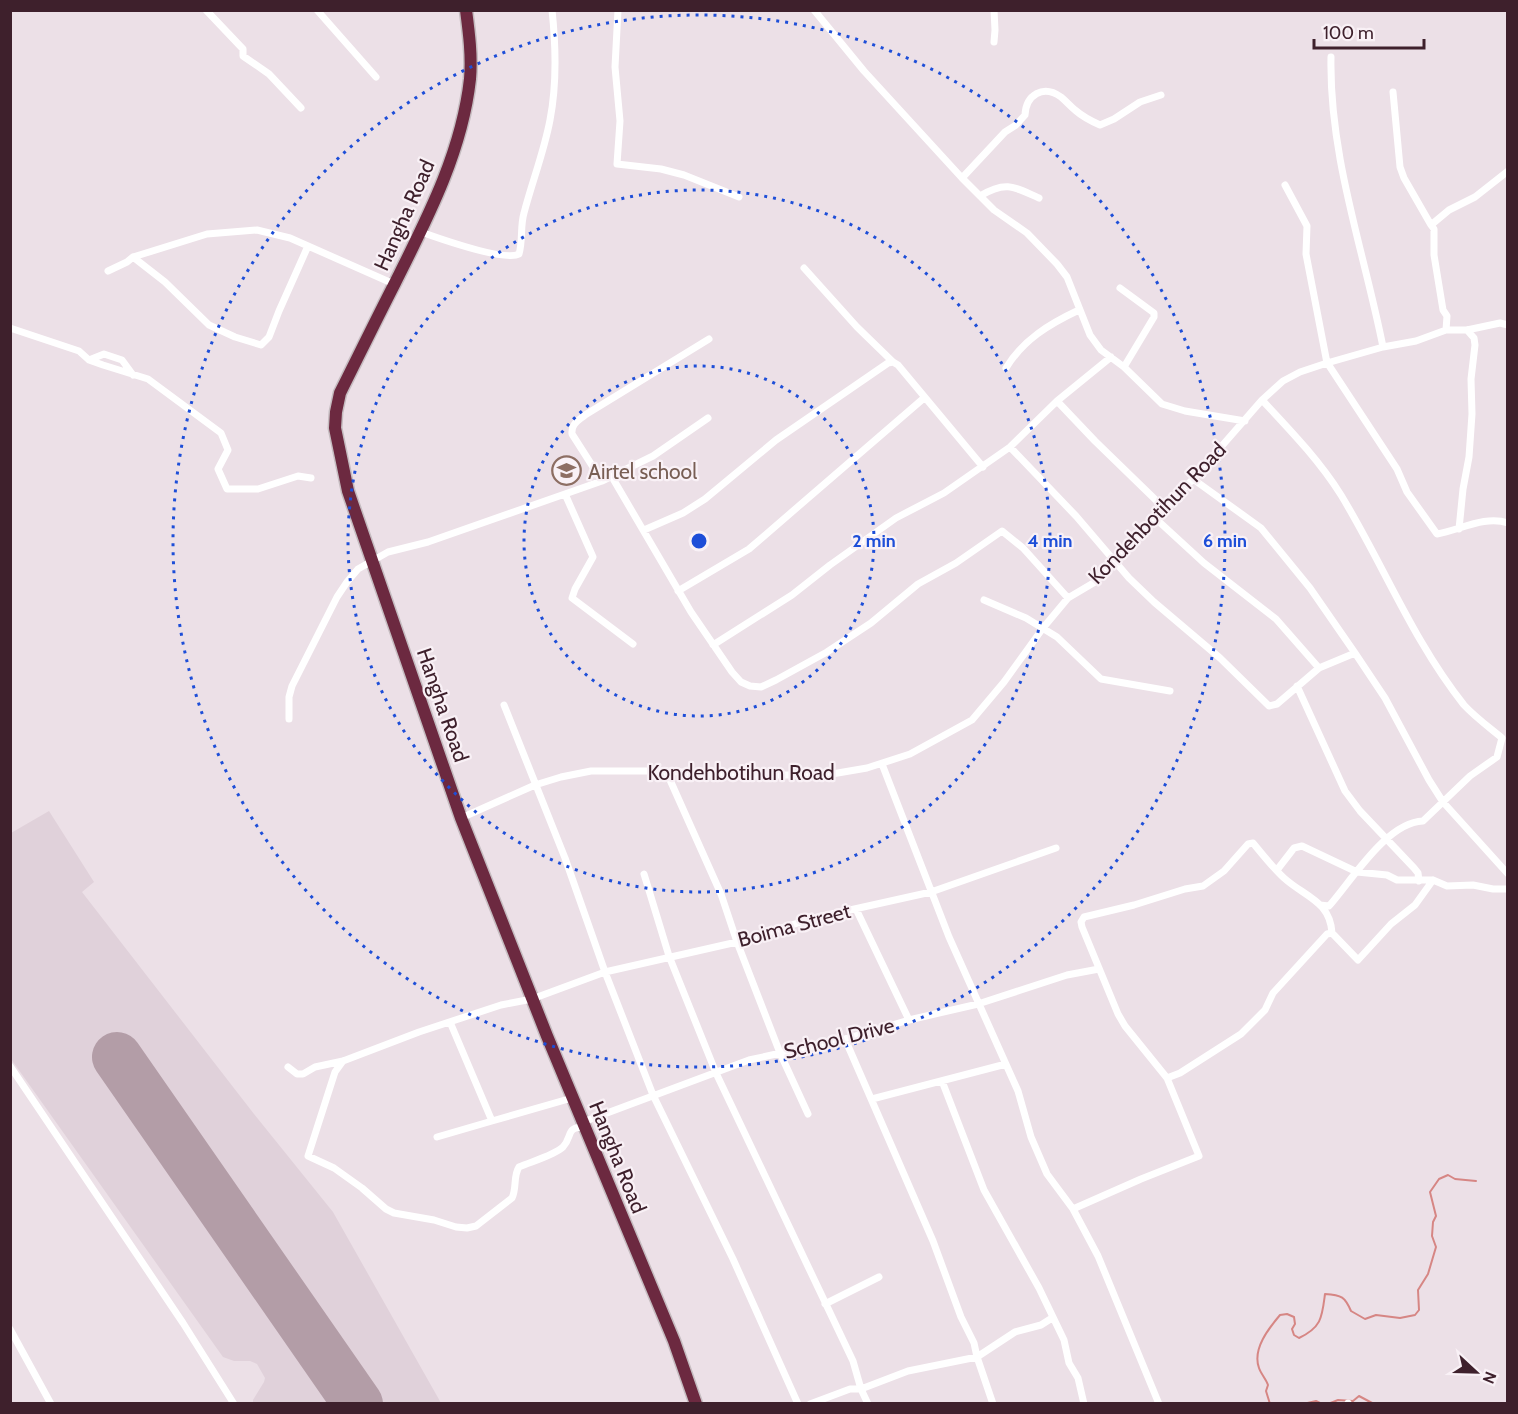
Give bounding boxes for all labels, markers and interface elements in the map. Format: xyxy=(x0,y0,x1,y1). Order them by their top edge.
scale bar xyxy=(1314,12,1424,50)
text: 100 m xyxy=(1323,22,1374,44)
street label: Hangha Road xyxy=(368,156,440,274)
street label: Kondehbotihun Road xyxy=(1083,437,1231,589)
school or university icon: Airtel school xyxy=(551,455,583,487)
place label: Airtel school xyxy=(588,459,697,484)
text: 2 min xyxy=(852,530,896,552)
text: 4 min xyxy=(1027,530,1073,552)
text: 6 min xyxy=(1203,530,1247,552)
centre of rings xyxy=(689,531,709,551)
street label: Hangha Road xyxy=(412,645,474,765)
street label: Kondehbotihun Road xyxy=(647,760,835,785)
street label: Boima Street xyxy=(735,898,853,952)
street label: School Drive xyxy=(781,1012,897,1064)
street label: Hangha Road xyxy=(584,1097,652,1217)
north arrow xyxy=(1446,1342,1506,1402)
text: N xyxy=(1479,1369,1500,1386)

